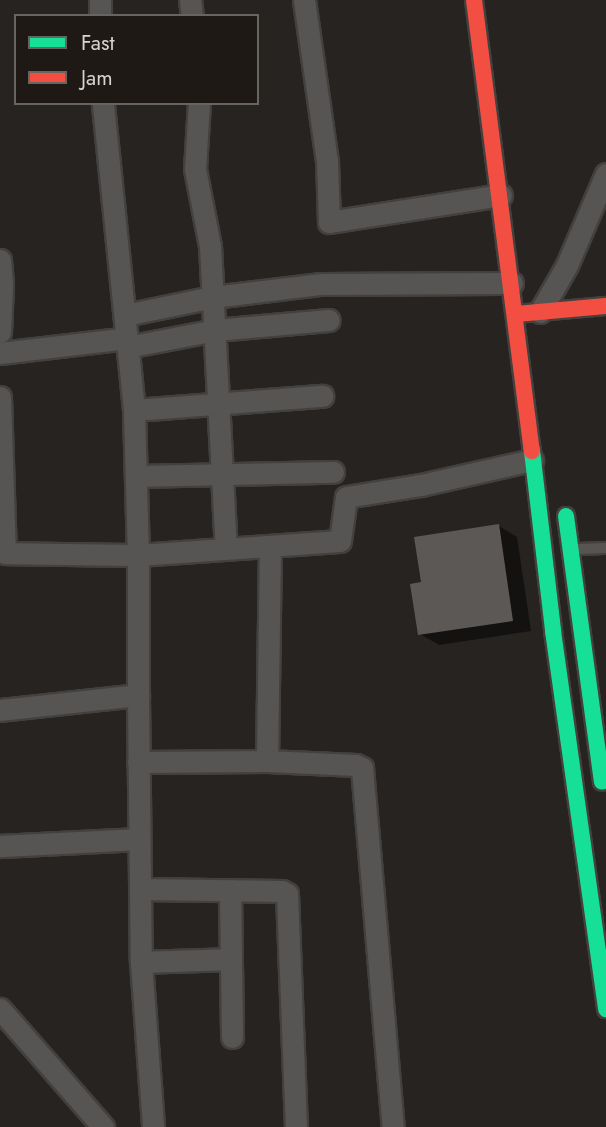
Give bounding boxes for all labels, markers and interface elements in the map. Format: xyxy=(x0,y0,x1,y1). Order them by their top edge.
legend xyxy=(14,14,259,105)
text: Fast xyxy=(81,28,114,58)
text: Jam xyxy=(81,63,113,93)

